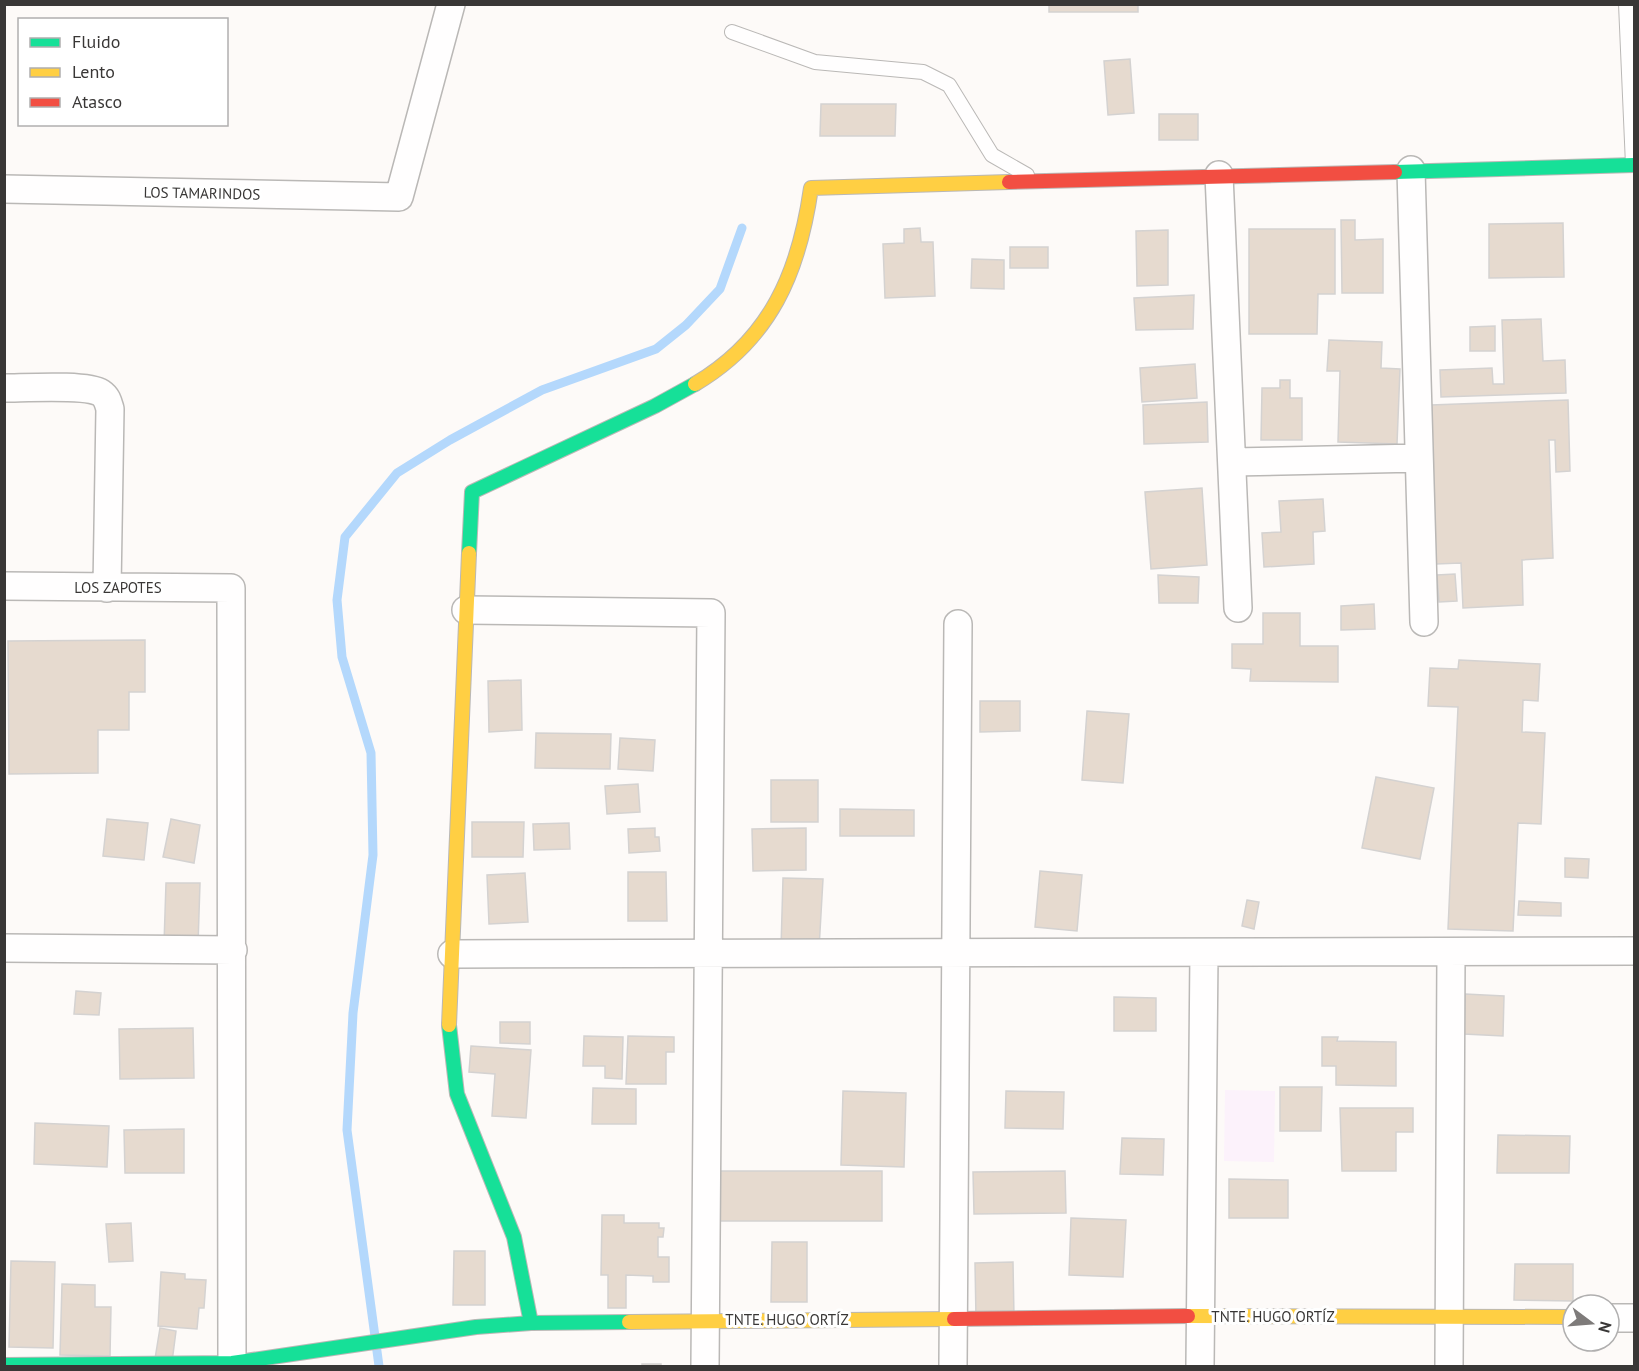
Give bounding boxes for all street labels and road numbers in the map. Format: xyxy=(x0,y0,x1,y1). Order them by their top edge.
street label: LOS TAMARINDOS xyxy=(143,182,261,204)
street label: LOS ZAPOTES xyxy=(74,578,162,597)
street label: TNTE. HUGO ORTÍZ xyxy=(1211,1307,1335,1326)
street label: TNTE. HUGO ORTÍZ xyxy=(725,1310,849,1329)

